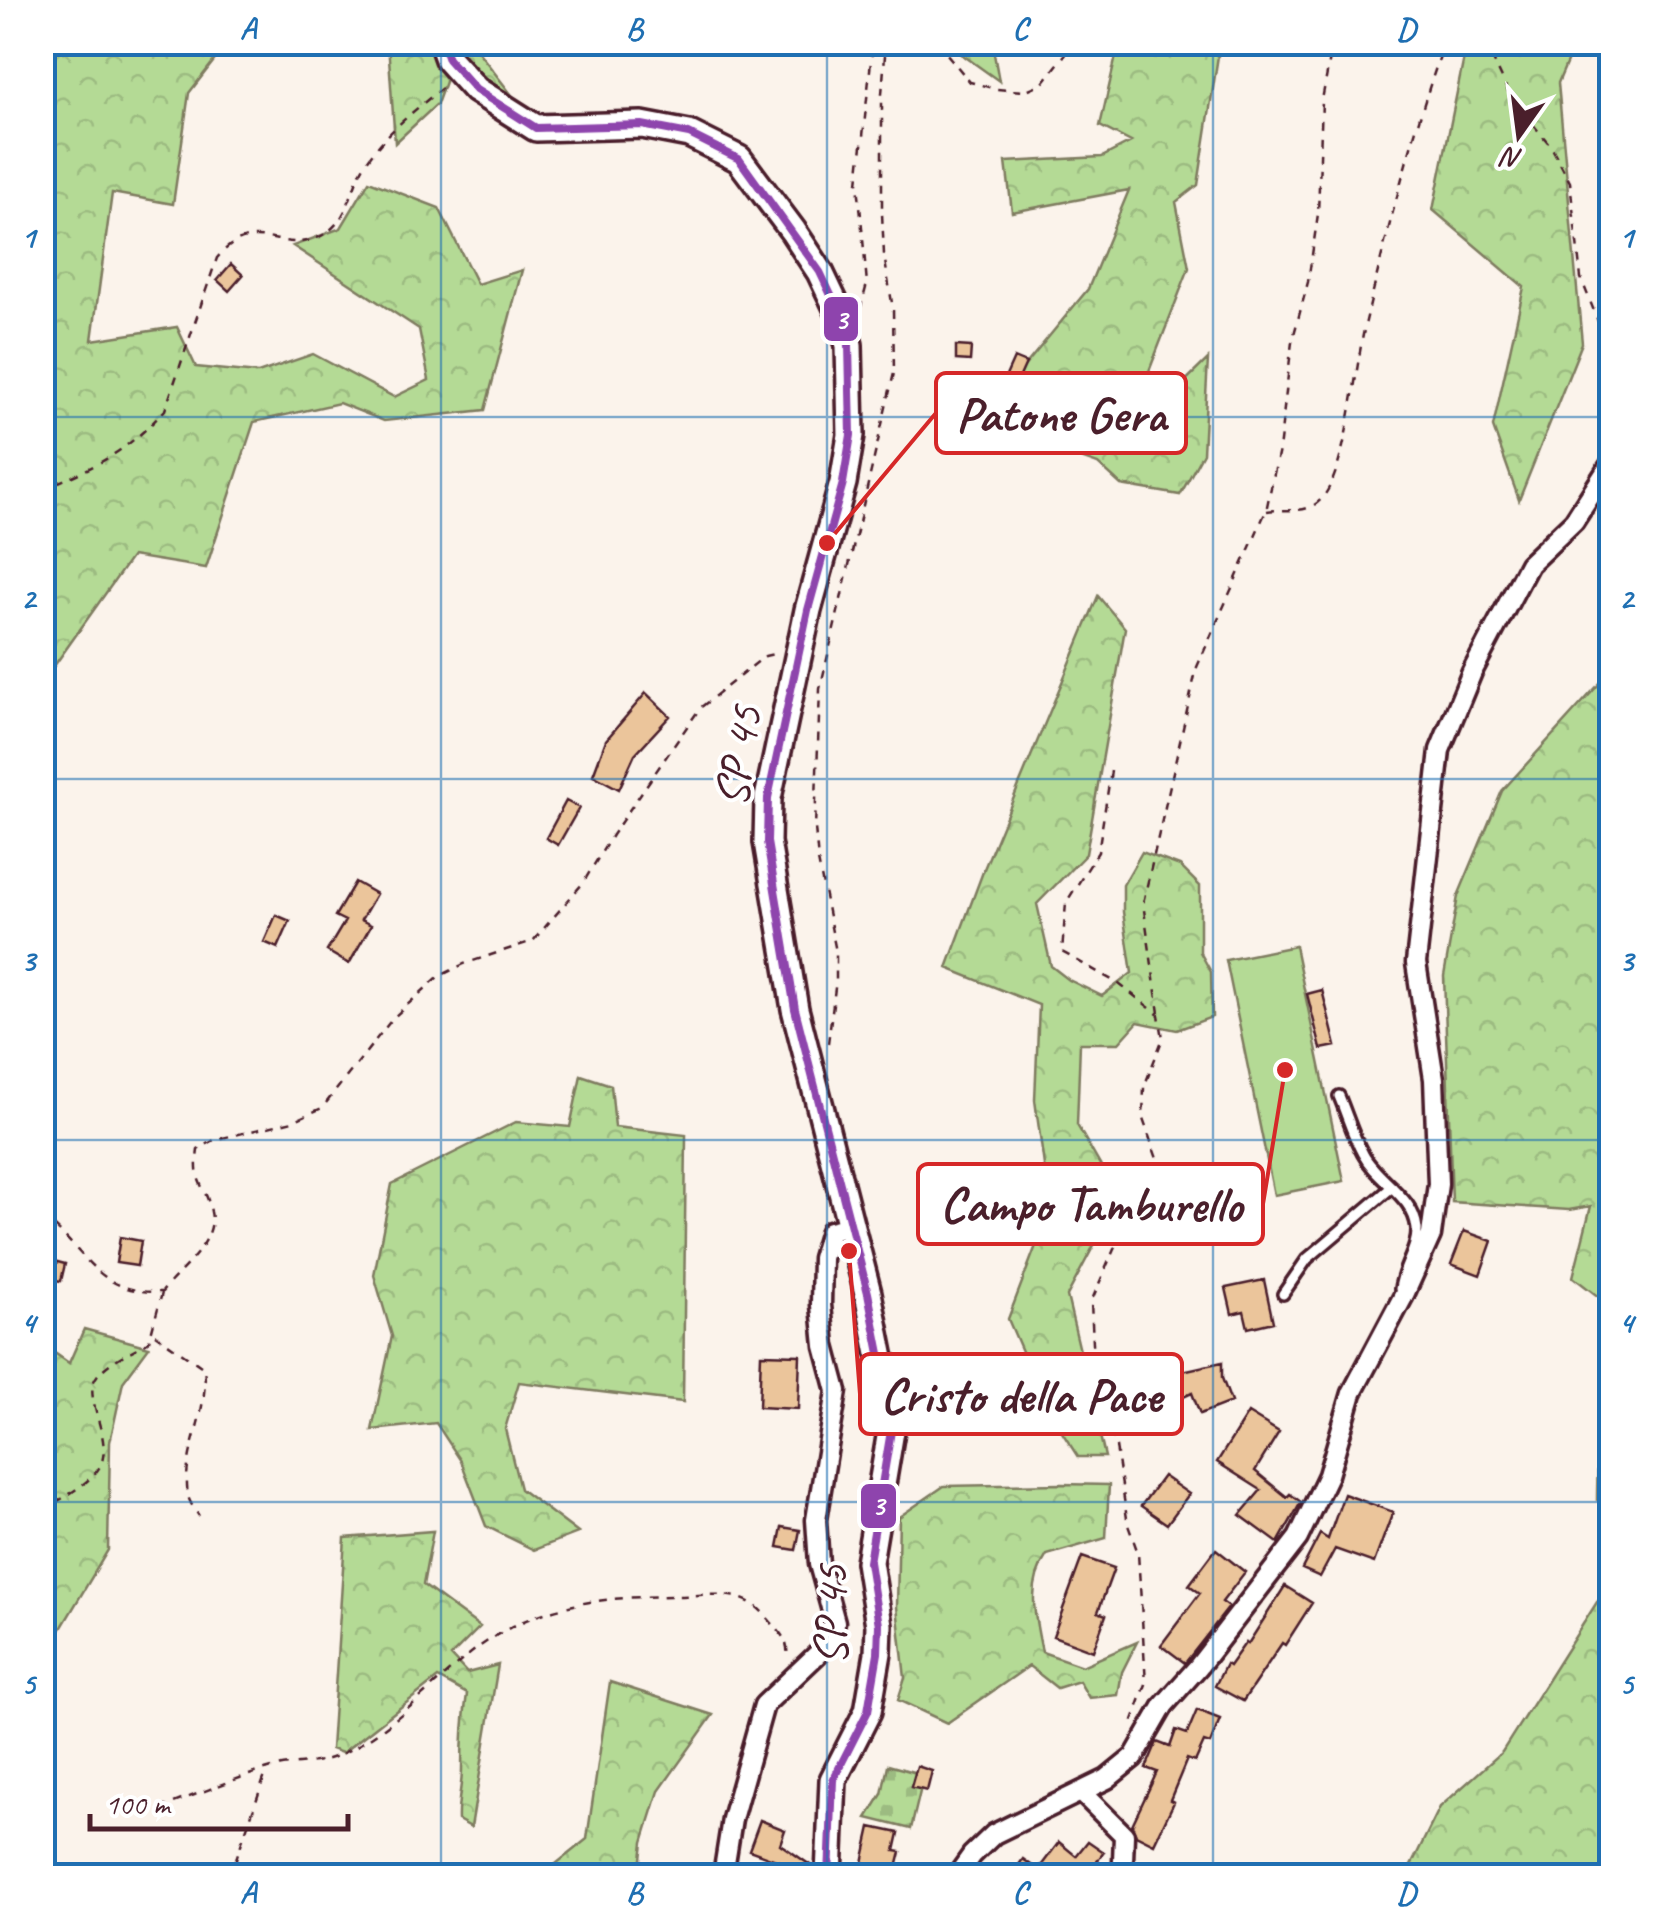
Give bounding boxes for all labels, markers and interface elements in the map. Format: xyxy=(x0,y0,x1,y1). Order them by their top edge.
text: A xyxy=(240,8,259,49)
text: B xyxy=(626,8,645,49)
text: C xyxy=(1012,8,1032,49)
text: D xyxy=(1397,8,1419,49)
north arrow xyxy=(1469,85,1569,185)
text: N xyxy=(1496,139,1526,178)
text: 1 xyxy=(21,216,39,257)
text: 1 xyxy=(1619,216,1637,257)
line badge: 3 xyxy=(822,295,860,343)
text: 3 xyxy=(835,302,850,337)
callout: Patone Gera xyxy=(936,373,1186,453)
text: Patone Gera xyxy=(956,383,1169,446)
text: 2 xyxy=(21,578,38,619)
text: 2 xyxy=(1619,578,1636,619)
street label: SP 45 xyxy=(700,699,776,811)
text: 3 xyxy=(21,940,38,981)
text: 3 xyxy=(1619,940,1636,981)
callout: Campo Tamburello xyxy=(918,1164,1263,1244)
text: Campo Tamburello xyxy=(940,1173,1245,1236)
text: 4 xyxy=(21,1302,39,1343)
text: 4 xyxy=(1619,1302,1637,1343)
callout: Cristo della Pace xyxy=(860,1354,1182,1434)
text: Cristo della Pace xyxy=(880,1364,1165,1427)
line badge: 3 xyxy=(859,1482,898,1530)
text: 3 xyxy=(872,1488,887,1523)
street label: SP 45 xyxy=(801,1562,861,1665)
text: 5 xyxy=(21,1663,38,1704)
text: 5 xyxy=(1619,1663,1636,1704)
scale bar xyxy=(90,1769,348,1831)
text: 100 m xyxy=(105,1785,172,1823)
text: A xyxy=(240,1872,259,1913)
text: B xyxy=(626,1872,645,1913)
text: C xyxy=(1012,1872,1032,1913)
text: D xyxy=(1397,1872,1419,1913)

